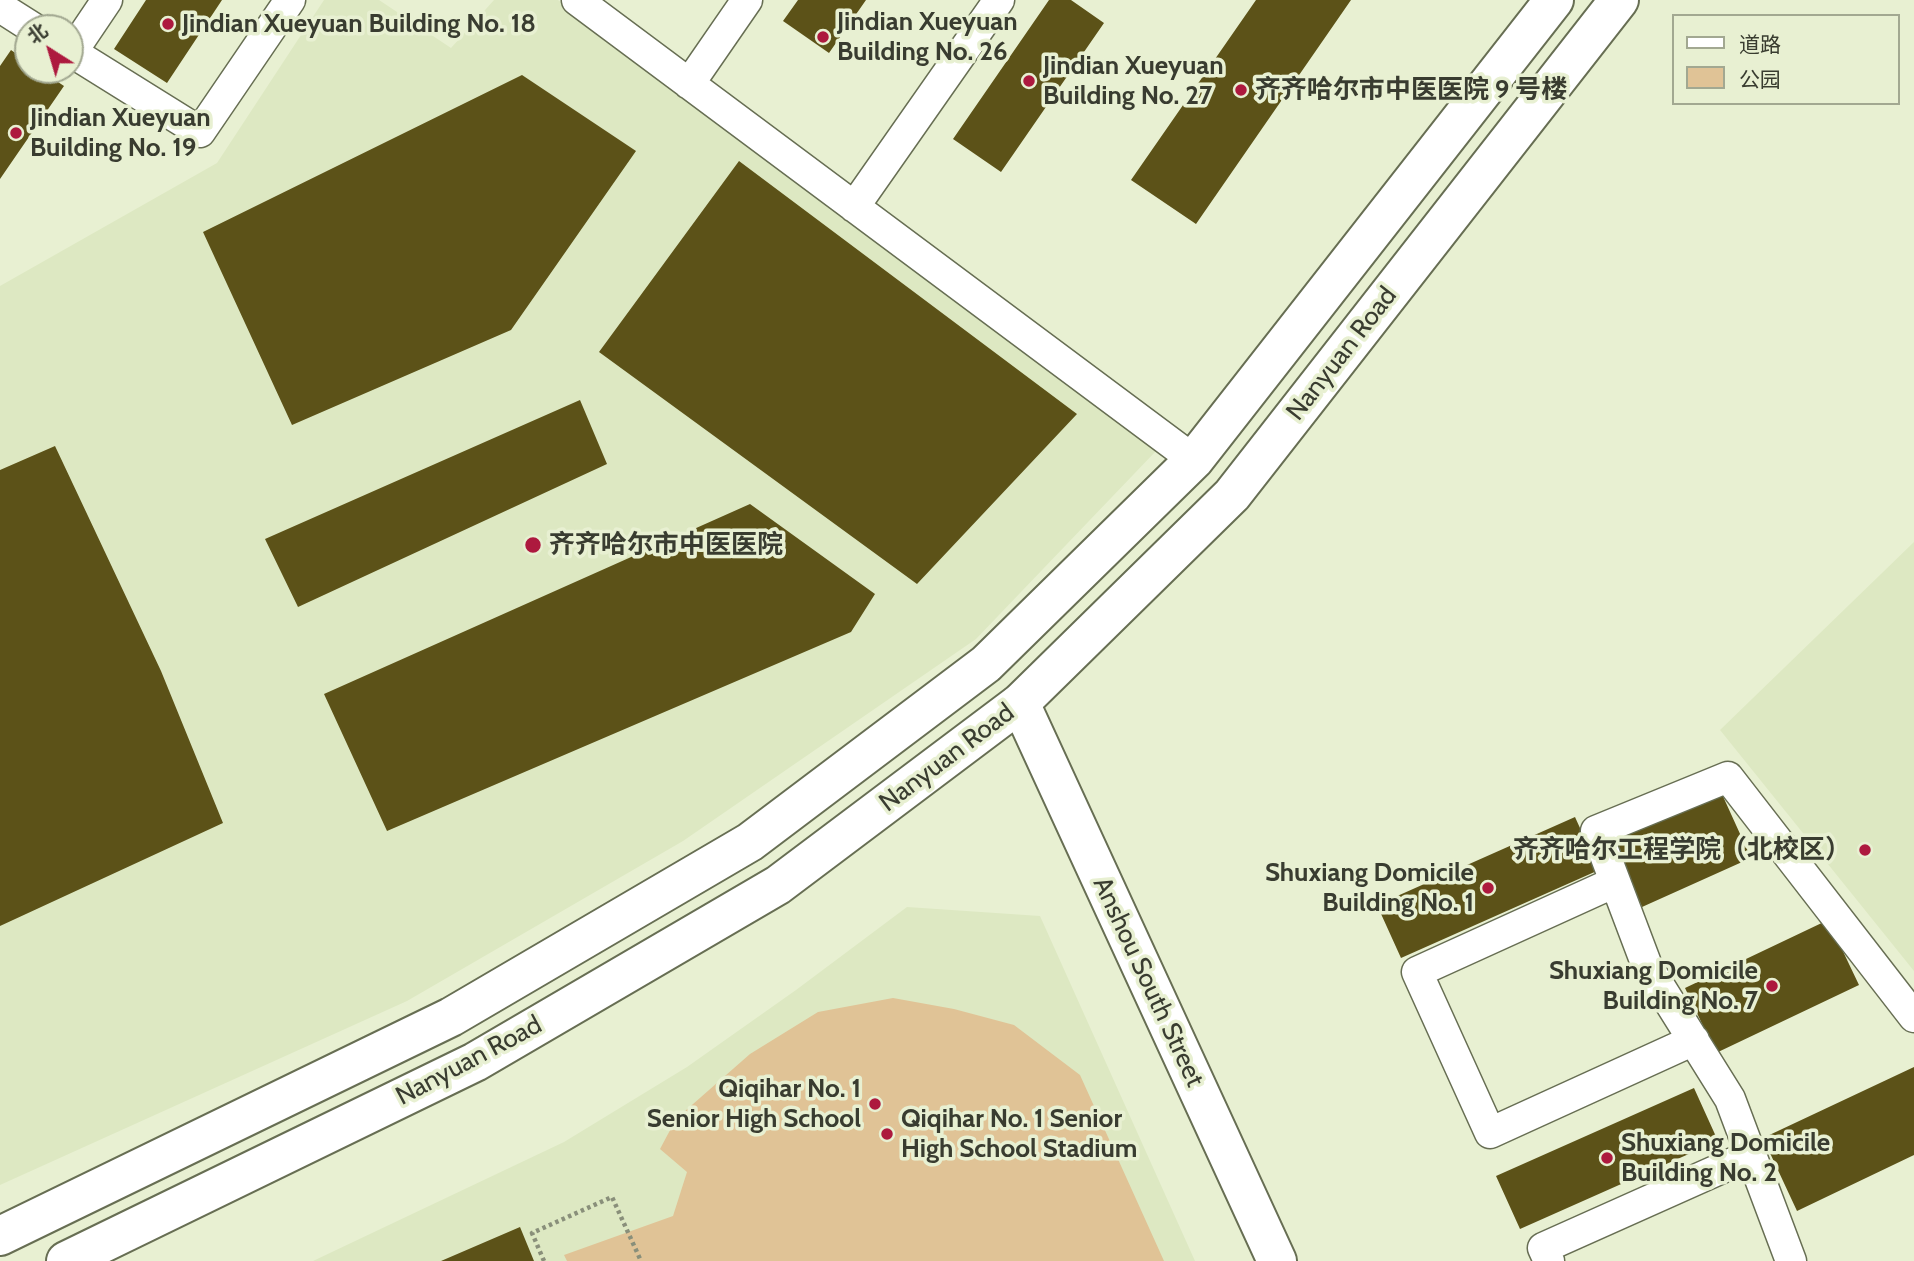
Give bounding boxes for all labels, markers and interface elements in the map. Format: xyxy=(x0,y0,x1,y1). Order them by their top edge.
place label: Jindian Xueyuan Building No. 26 xyxy=(837,6,1018,68)
place label: Jindian Xueyuan Building No. 18 xyxy=(182,8,536,40)
north arrow xyxy=(14,14,84,84)
legend xyxy=(1672,14,1900,105)
marker: Jindian Xueyuan Building No. 18 xyxy=(160,16,176,32)
text: 北 xyxy=(23,19,52,48)
marker: Jindian Xueyuan Building No. 26 xyxy=(815,29,831,45)
text: 道路 xyxy=(1739,32,1781,57)
place label: Jindian Xueyuan Building No. 27 xyxy=(1043,50,1224,112)
text: 公园 xyxy=(1739,67,1781,92)
marker: Jindian Xueyuan Building No. 27 xyxy=(1021,73,1037,89)
place label: 齐齐哈尔市中医医院 9 号楼 xyxy=(1255,74,1567,106)
marker: 齐齐哈尔市中医医院 9 号楼 xyxy=(1233,82,1249,98)
place label: Jindian Xueyuan Building No. 19 xyxy=(30,102,211,164)
marker: Jindian Xueyuan Building No. 19 xyxy=(8,125,24,141)
street label: Nanyuan Road xyxy=(1280,281,1404,427)
place label: 齐齐哈尔市中医医院 xyxy=(549,529,783,561)
marker: 齐齐哈尔市中医医院 xyxy=(523,535,543,555)
street label: Nanyuan Road xyxy=(873,697,1021,819)
place label: 齐齐哈尔工程学院（北校区） xyxy=(1513,834,1851,866)
marker: 齐齐哈尔工程学院（北校区） xyxy=(1857,842,1873,858)
place label: Shuxiang Domicile Building No. 1 xyxy=(1265,857,1474,918)
street label: Anshou South Street xyxy=(1086,872,1210,1092)
marker: Shuxiang Domicile Building No. 1 xyxy=(1480,880,1496,896)
place label: Shuxiang Domicile Building No. 7 xyxy=(1549,955,1758,1016)
marker: Shuxiang Domicile Building No. 7 xyxy=(1764,978,1780,994)
street label: Nanyuan Road xyxy=(391,1010,547,1112)
place label: Qiqihar No. 1 Senior High School xyxy=(647,1073,861,1134)
marker: Qiqihar No. 1 Senior High School xyxy=(867,1096,883,1112)
place label: Qiqihar No. 1 Senior High School Stadium xyxy=(901,1103,1137,1164)
marker: Qiqihar No. 1 Senior High School Stadium xyxy=(879,1126,895,1142)
place label: Shuxiang Domicile Building No. 2 xyxy=(1621,1127,1830,1188)
marker: Shuxiang Domicile Building No. 2 xyxy=(1599,1150,1615,1166)

